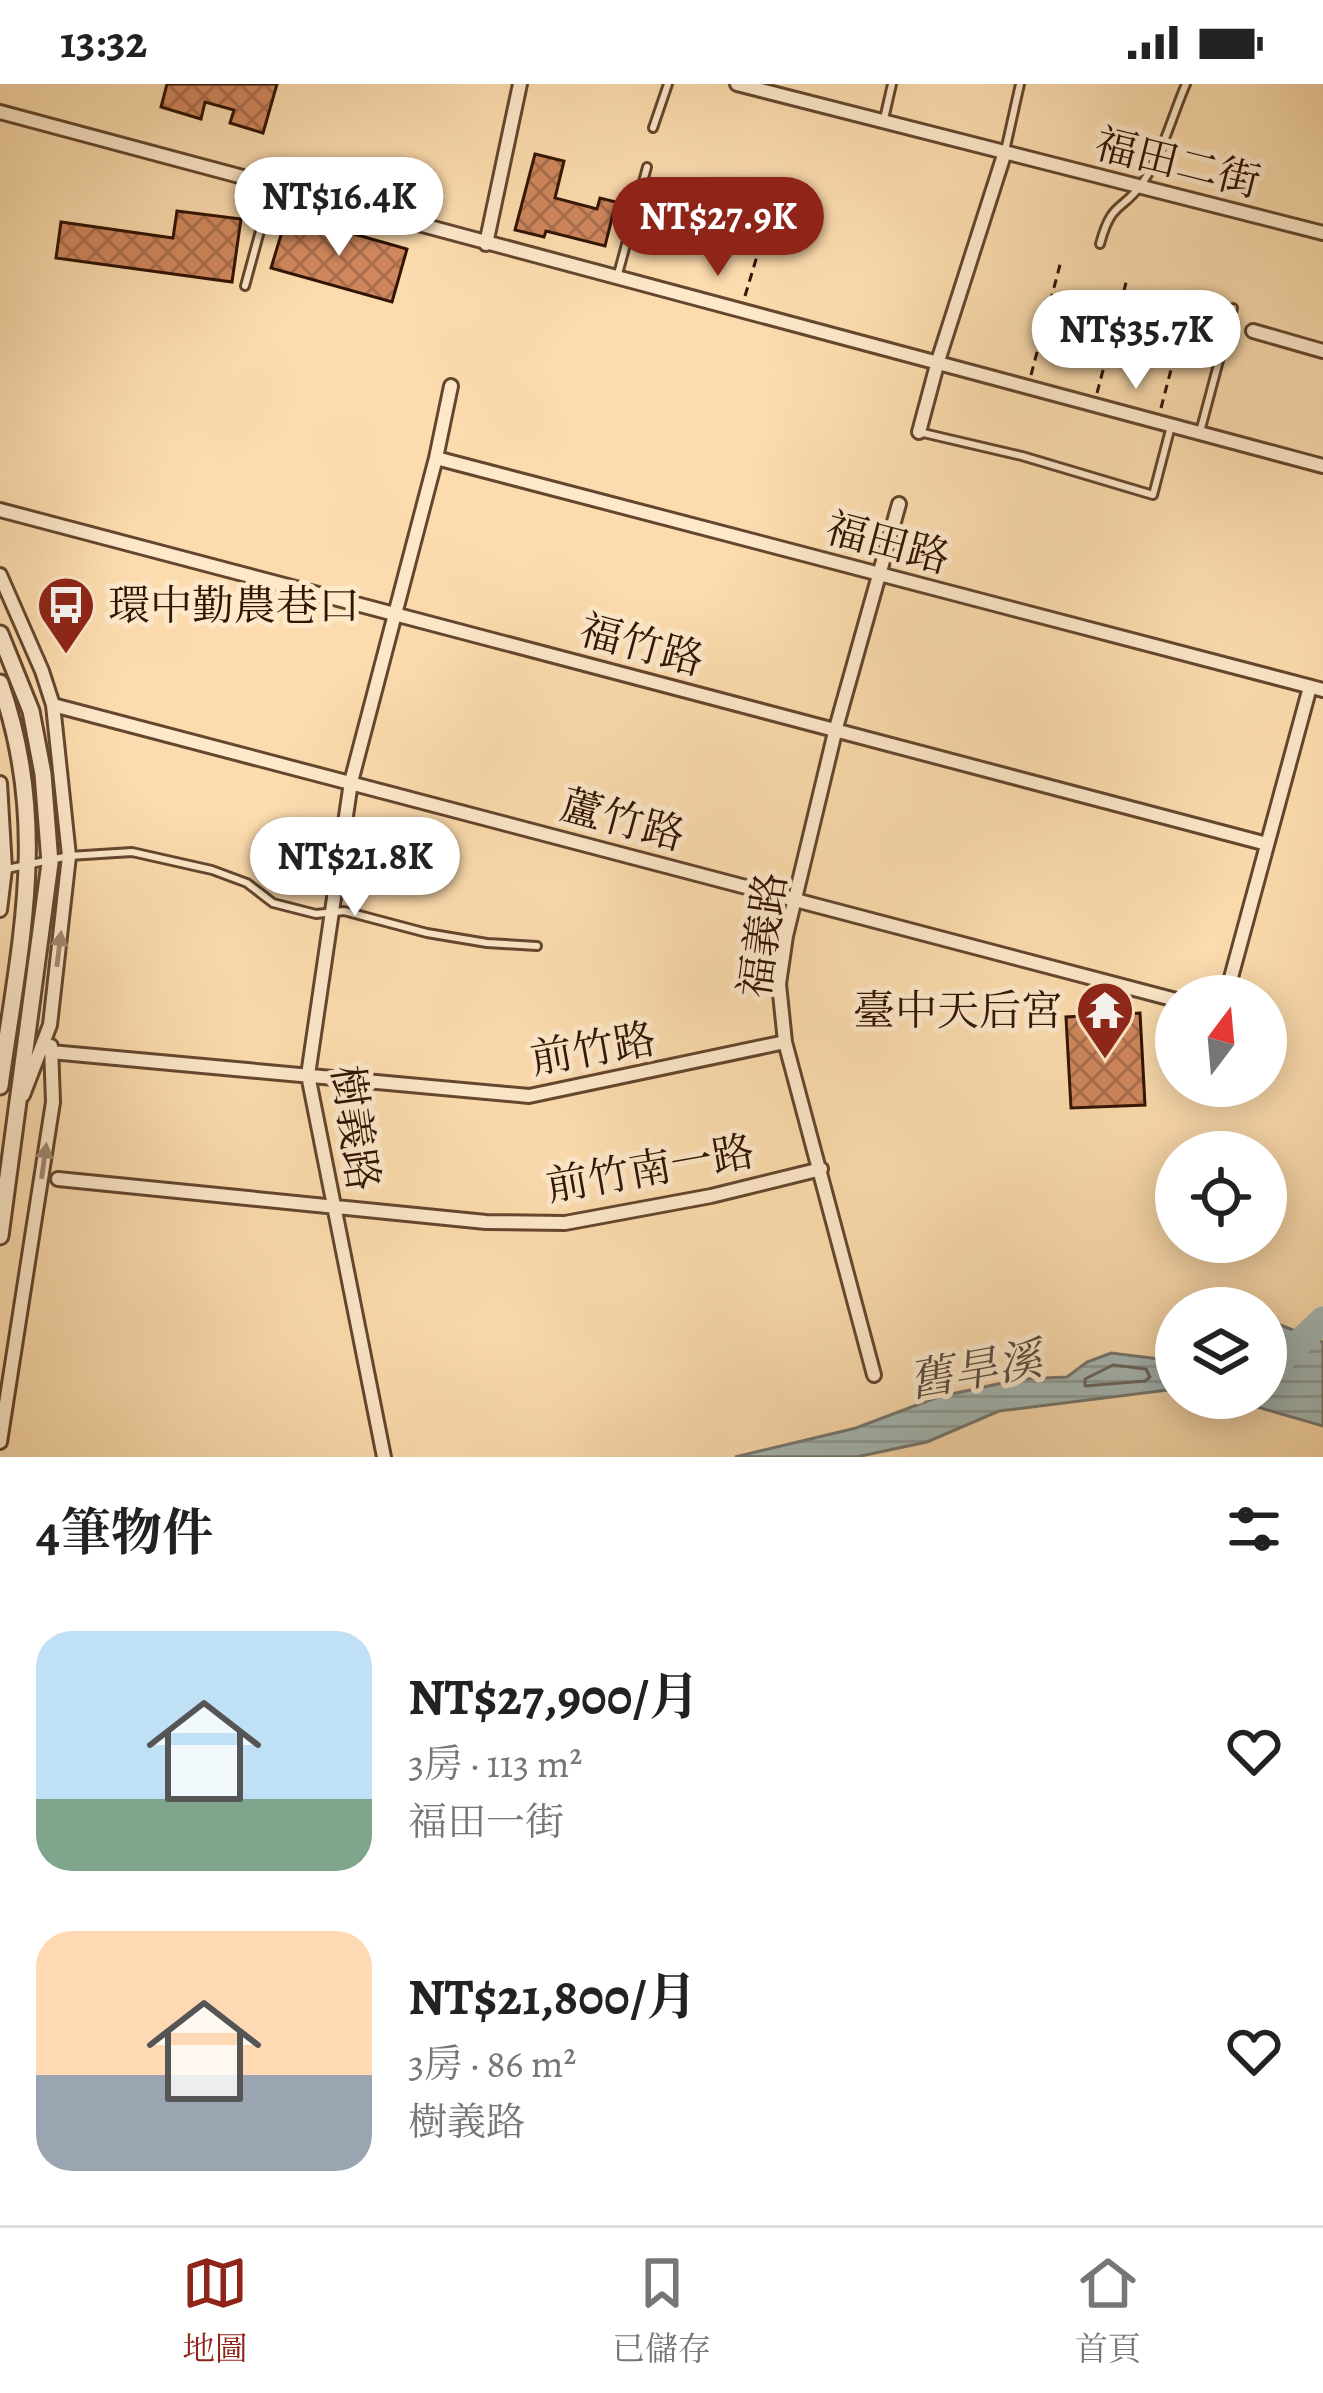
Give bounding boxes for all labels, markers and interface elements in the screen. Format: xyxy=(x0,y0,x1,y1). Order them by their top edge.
text: 13:32 xyxy=(60,11,147,73)
street label: 福田二街 xyxy=(1089,115,1266,210)
pin: NT$16.4K xyxy=(215,157,463,259)
text: NT$16.4K xyxy=(261,169,417,222)
pin: NT$27.9K xyxy=(594,177,842,279)
text: NT$27.9K xyxy=(639,189,797,242)
pin: NT$35.7K xyxy=(1012,290,1260,392)
text: NT$35.7K xyxy=(1059,302,1213,355)
street label: 福田路 xyxy=(820,499,956,586)
bus stop icon: 環中勤農巷口 xyxy=(35,574,97,656)
place label: 環中勤農巷口 xyxy=(108,577,360,634)
street label: 福竹路 xyxy=(574,601,710,688)
street label: 蘆竹路 xyxy=(555,776,691,863)
pin: NT$21.8K xyxy=(231,817,479,919)
text: NT$21.8K xyxy=(277,829,433,882)
street label: 福義路 xyxy=(726,869,799,1001)
one-way arrow xyxy=(49,930,68,967)
north arrow xyxy=(1155,975,1287,1107)
map controls xyxy=(1155,975,1287,1419)
temple icon: 臺中天后宮 xyxy=(1074,979,1136,1061)
place label: 臺中天后宮 xyxy=(853,982,1063,1039)
street label: 前竹路 xyxy=(526,1009,660,1088)
street label: 樹義路 xyxy=(319,1062,392,1194)
street label: 前竹南一路 xyxy=(542,1122,758,1215)
button: locate xyxy=(1155,1131,1287,1263)
one-way arrow xyxy=(35,1142,54,1179)
button: layers xyxy=(1155,1287,1287,1419)
water label: 舊旱溪 xyxy=(903,1327,1052,1412)
icon: filters xyxy=(1221,1496,1287,1562)
text: 4筆物件 xyxy=(36,1498,213,1568)
text: NT$27,900/月 xyxy=(408,1662,700,1732)
icon: home xyxy=(132,1679,276,1823)
icon: heart xyxy=(1221,1718,1287,1784)
text: 3房 · 113 m² xyxy=(408,1737,582,1790)
text: 福田一街 xyxy=(408,1795,564,1848)
text: NT$21,800/月 xyxy=(408,1962,697,2032)
icon: home xyxy=(132,1979,276,2123)
icon: heart xyxy=(1221,2018,1287,2084)
text: 3房 · 86 m² xyxy=(408,2037,576,2090)
text: 樹義路 xyxy=(408,2095,525,2148)
tab: 地圖 xyxy=(182,2250,248,2371)
tab: 已儲存 xyxy=(612,2250,711,2371)
tab: 首頁 xyxy=(1075,2250,1141,2371)

